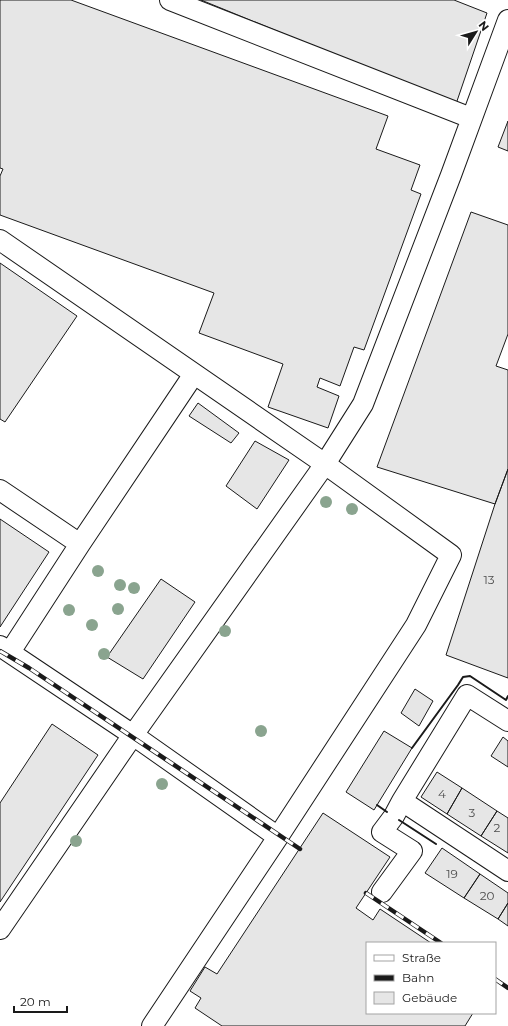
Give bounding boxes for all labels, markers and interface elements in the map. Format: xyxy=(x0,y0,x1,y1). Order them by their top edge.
north arrow xyxy=(456,12,496,52)
text: N xyxy=(476,18,492,34)
house number: 13 xyxy=(483,572,495,587)
house number: 4 xyxy=(438,786,446,801)
house number: 3 xyxy=(469,805,476,820)
house number: 2 xyxy=(494,820,501,835)
house number: 19 xyxy=(446,866,458,881)
house number: 20 xyxy=(480,888,494,903)
legend xyxy=(366,942,496,1014)
text: Straße xyxy=(402,950,441,965)
text: Bahn xyxy=(402,970,434,985)
scale bar xyxy=(14,988,67,1014)
text: Gebäude xyxy=(402,990,457,1005)
text: 20 m xyxy=(20,994,51,1009)

